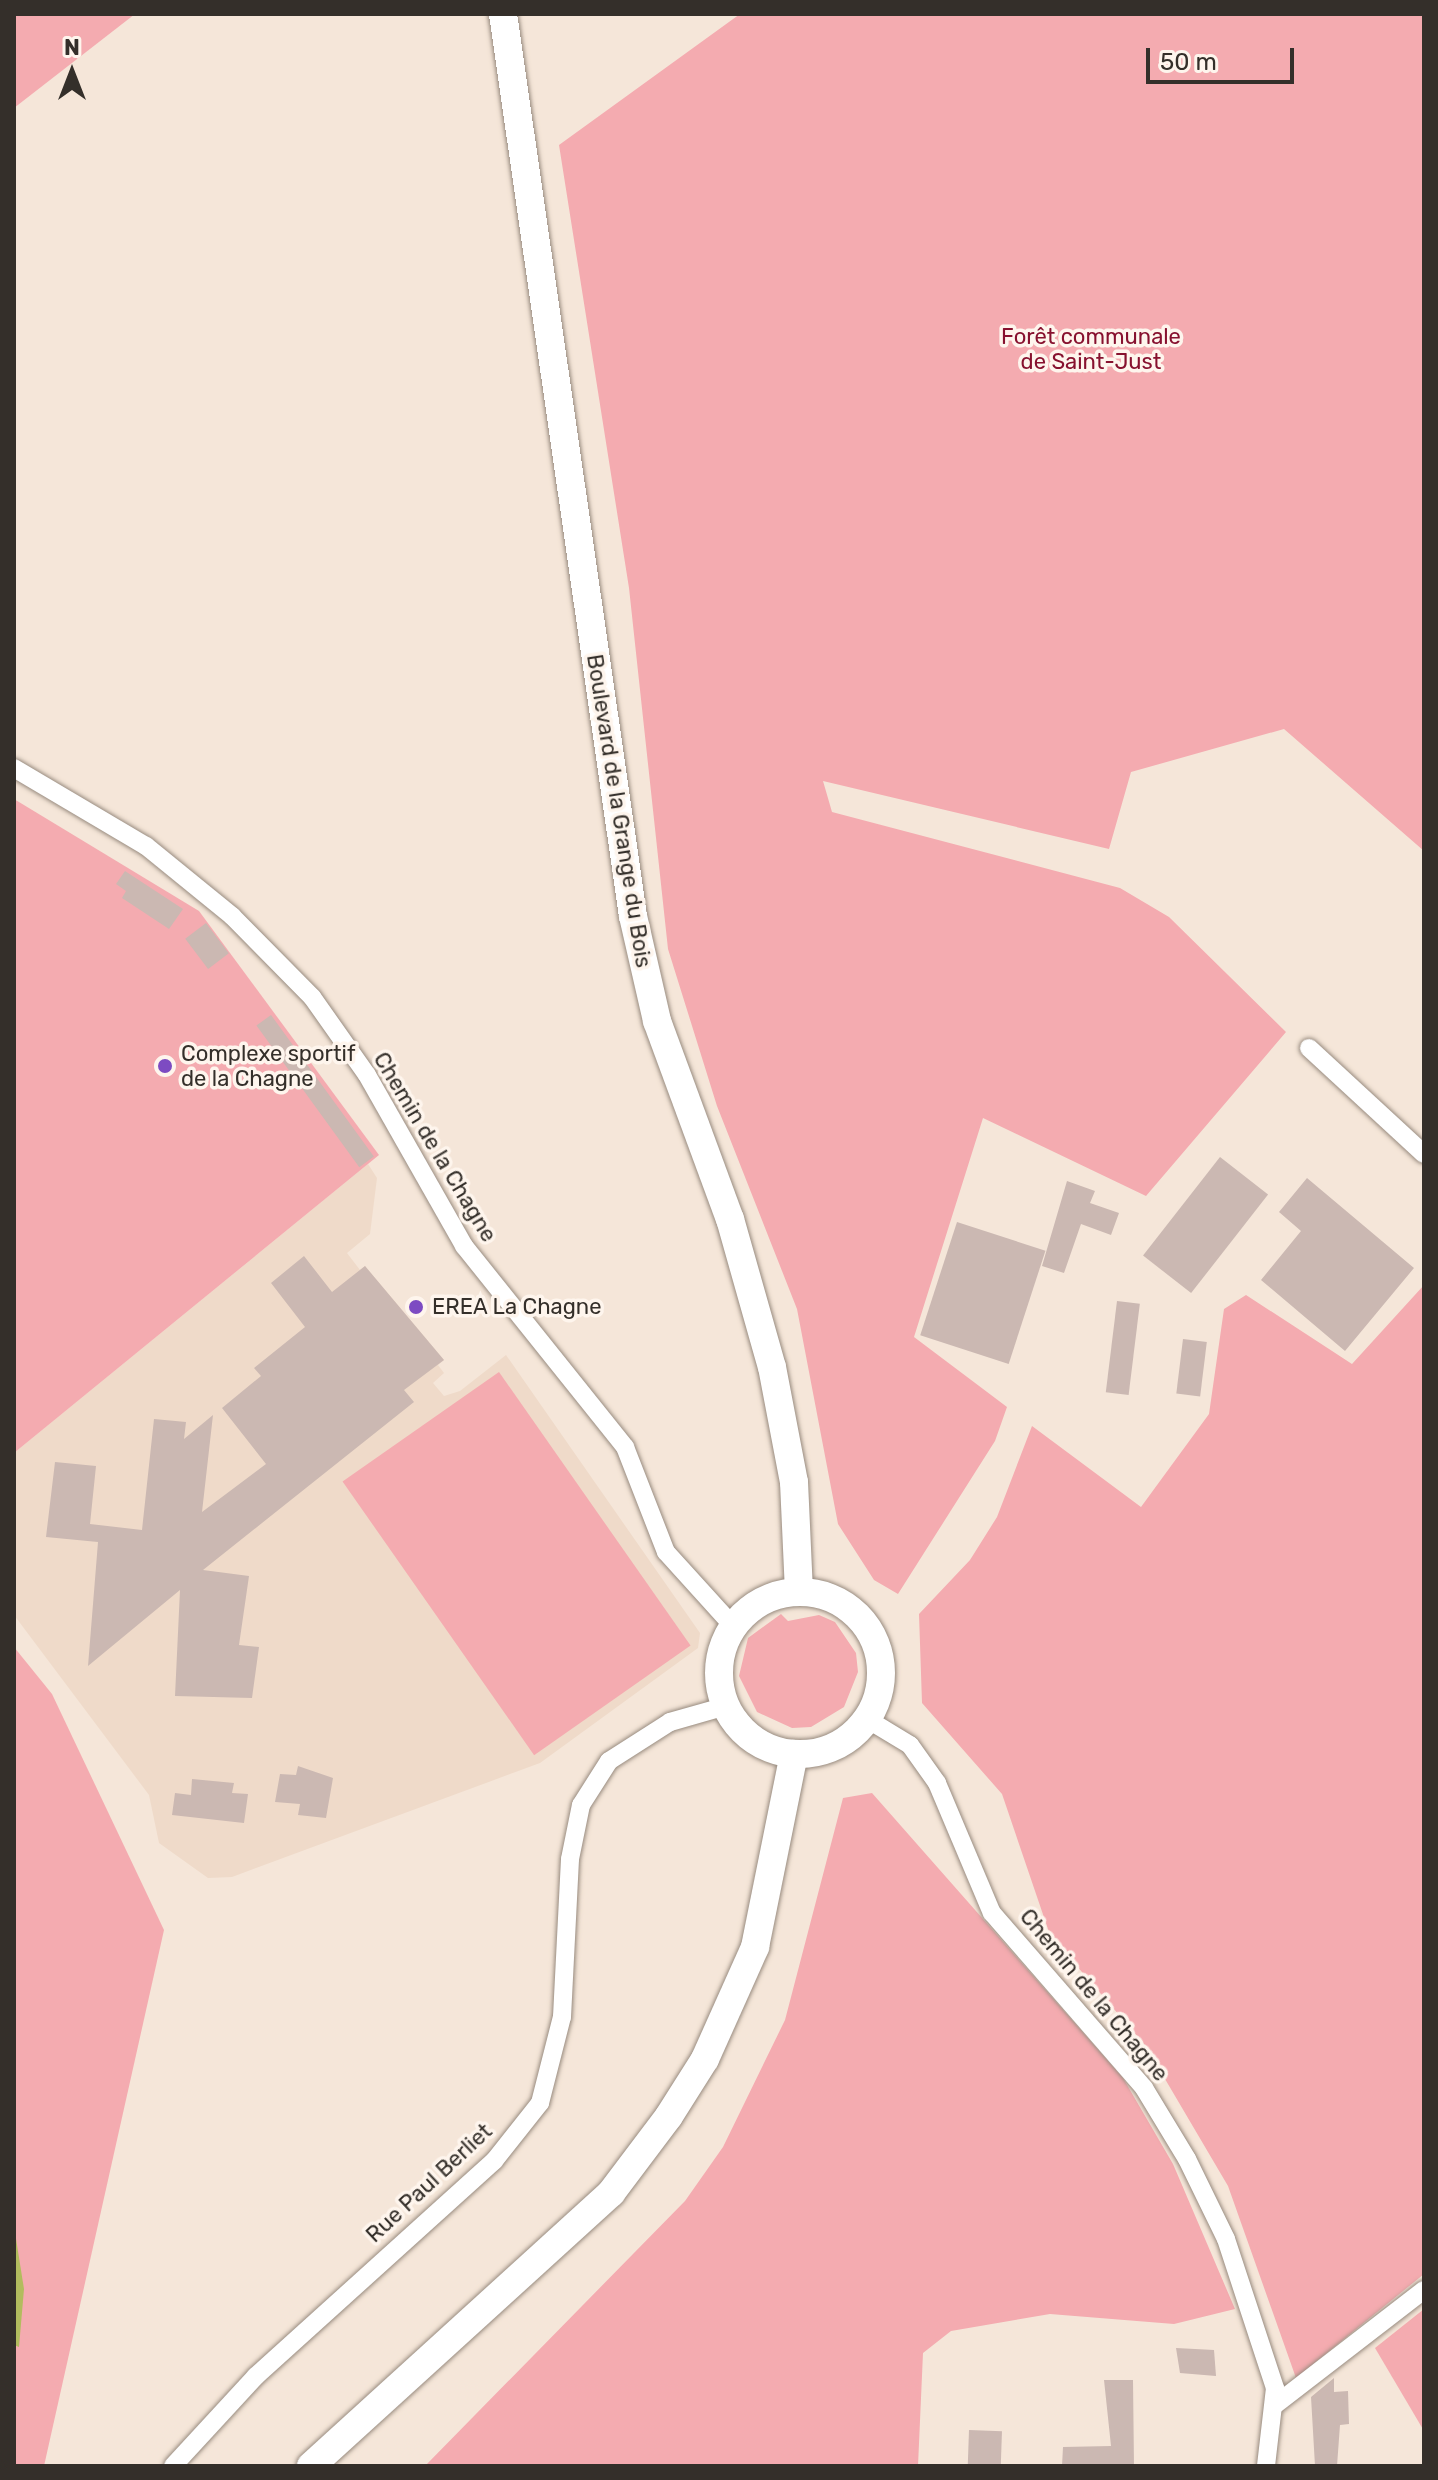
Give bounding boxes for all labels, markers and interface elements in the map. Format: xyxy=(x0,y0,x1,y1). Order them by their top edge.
north arrow xyxy=(32,32,112,112)
scale bar xyxy=(1150,32,1298,82)
text: N xyxy=(64,34,80,61)
text: 50 m xyxy=(1160,48,1217,76)
park label: Forêt communale de Saint-Just xyxy=(1001,323,1181,374)
street label: Boulevard de la Grange du Bois xyxy=(581,652,657,970)
place label: Complexe sportif de la Chagne xyxy=(181,1040,355,1092)
street label: Chemin de la Chagne xyxy=(368,1047,502,1247)
marker: Complexe sportif de la Chagne xyxy=(156,1057,174,1075)
place label: EREA La Chagne xyxy=(432,1294,602,1320)
marker: EREA La Chagne xyxy=(407,1298,425,1316)
street label: Chemin de la Chagne xyxy=(1014,1904,1174,2086)
street label: Rue Paul Berliet xyxy=(361,2118,497,2248)

